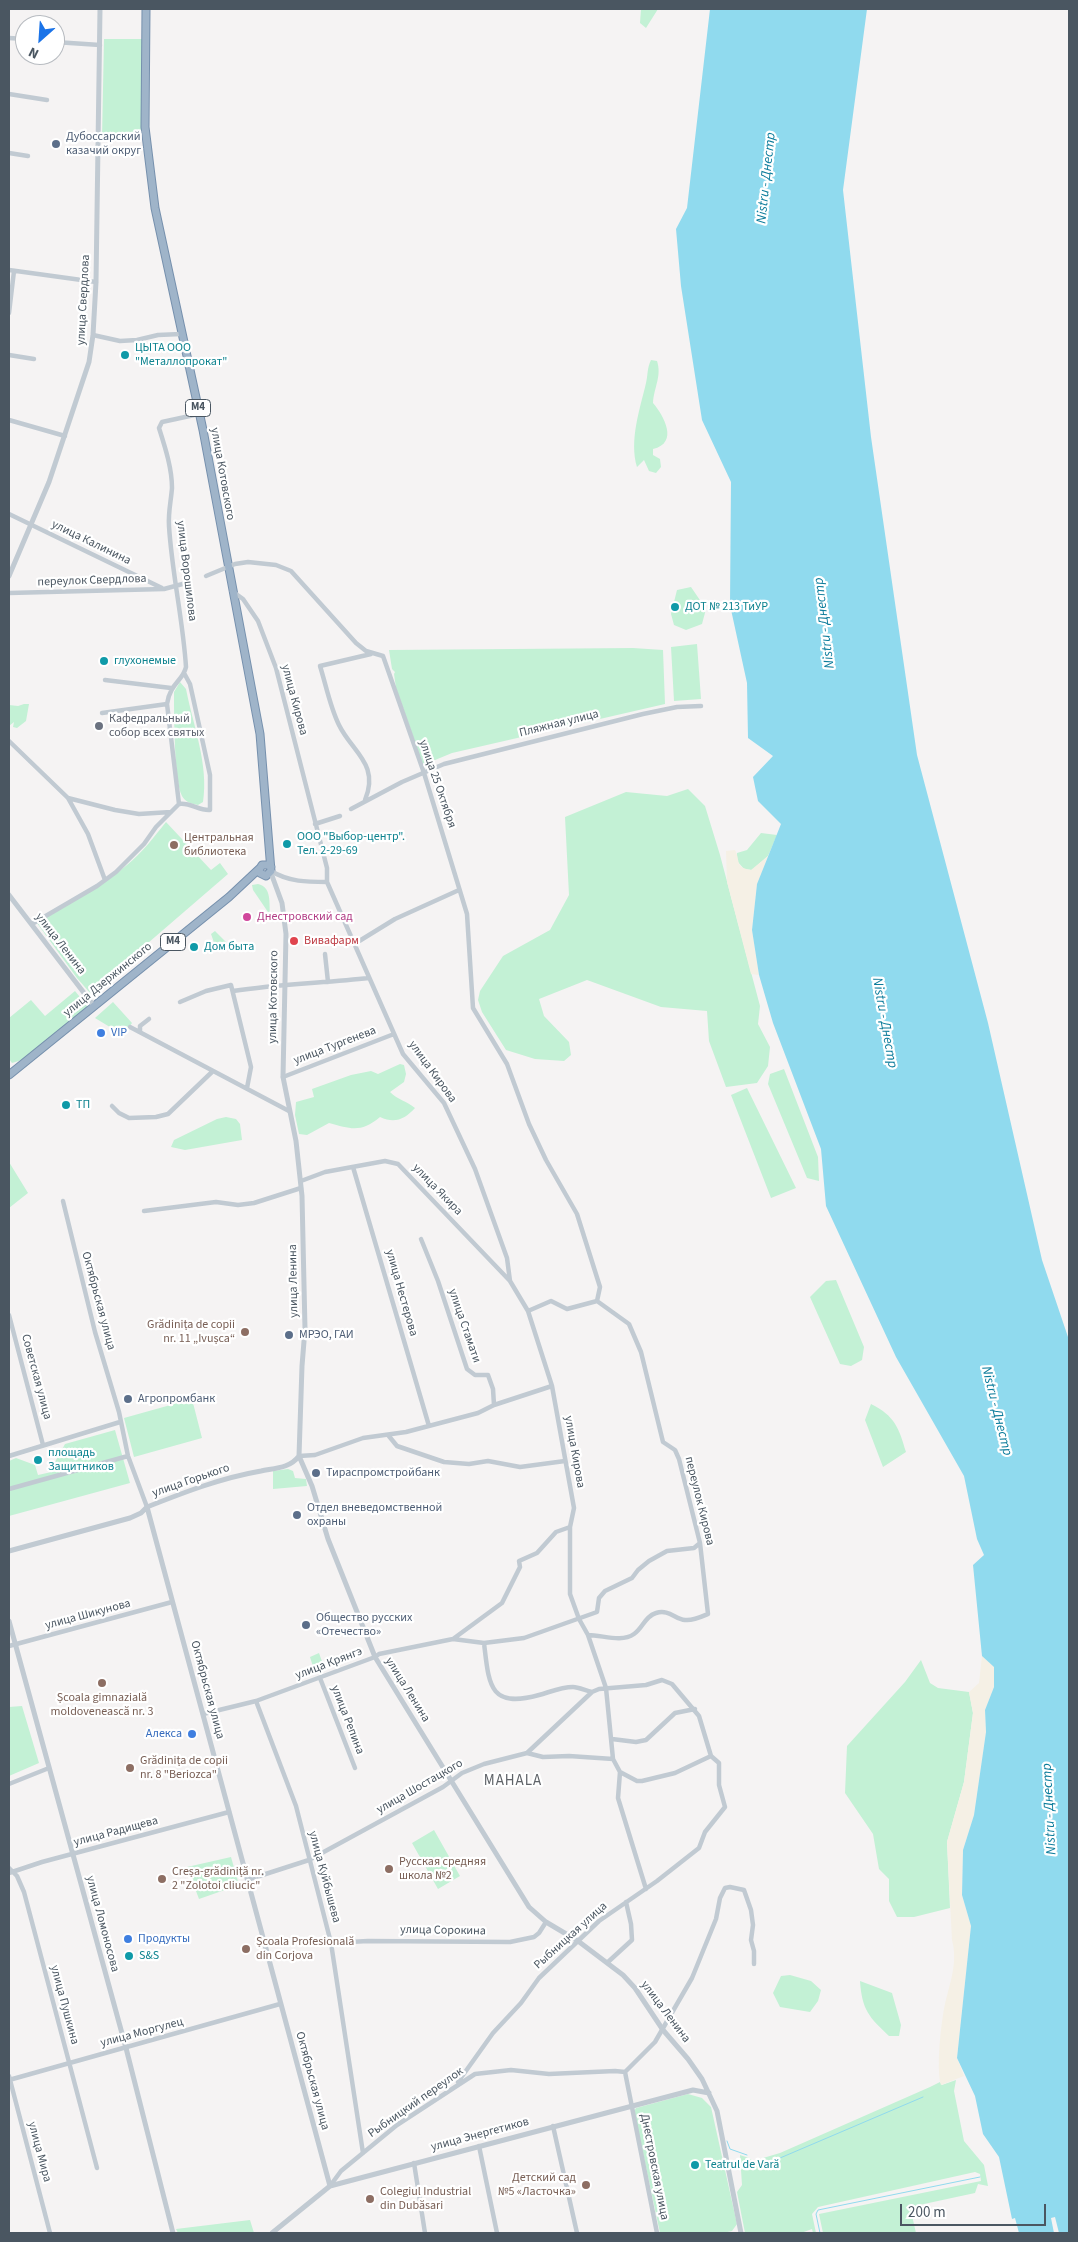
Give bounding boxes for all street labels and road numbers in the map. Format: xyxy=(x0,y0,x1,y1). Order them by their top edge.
street label: улица Свердлова xyxy=(74,254,94,346)
road number: M4 xyxy=(186,399,210,416)
street label: улица Котовского xyxy=(207,427,237,521)
street label: улица Калинина xyxy=(49,518,133,568)
street label: улица Ворошилова xyxy=(173,520,199,622)
street label: переулок Свердлова xyxy=(37,572,147,590)
street label: улица Кирова xyxy=(278,663,310,737)
street label: Пляжная улица xyxy=(518,707,600,741)
street label: улица 25 Октября xyxy=(415,738,459,830)
street label: улица Ленина xyxy=(32,911,88,977)
road number: M4 xyxy=(160,934,186,950)
street label: улица Дзержинского xyxy=(61,940,155,1020)
street label: улица Котовского xyxy=(266,950,282,1044)
street label: улица Тургенева xyxy=(292,1024,378,1068)
street label: улица Кирова xyxy=(405,1038,459,1106)
street label: улица Якира xyxy=(409,1161,465,1219)
street label: улица Ленина xyxy=(286,1244,302,1318)
street label: улица Нестерова xyxy=(382,1248,420,1338)
street label: Октябрьская улица xyxy=(78,1250,118,1352)
street label: улица Стамати xyxy=(445,1287,483,1365)
street label: Советская улица xyxy=(18,1333,54,1421)
street label: улица Кирова xyxy=(561,1415,587,1489)
street label: переулок Кирова xyxy=(681,1455,717,1547)
street label: улица Горького xyxy=(150,1461,232,1501)
street label: улица Шикунова xyxy=(44,1597,132,1633)
street label: Октябрьская улица xyxy=(187,1639,227,1741)
street label: улица Крянгэ xyxy=(293,1645,365,1683)
street label: улица Ленина xyxy=(381,1655,433,1725)
street label: улица Репина xyxy=(327,1684,367,1756)
street label: улица Шостацкого xyxy=(374,1756,466,1818)
street label: улица Радищева xyxy=(72,1814,160,1850)
street label: улица Куйбышева xyxy=(305,1829,343,1925)
street label: улица Ломоносова xyxy=(82,1874,122,1974)
street label: Рыбницкая улица xyxy=(531,1899,611,1973)
street label: улица Сорокина xyxy=(400,1923,486,1939)
street label: улица Пушкина xyxy=(46,1964,82,2046)
street label: улица Ленина xyxy=(637,1978,693,2046)
street label: улица Моргулец xyxy=(99,2015,185,2051)
street label: Октябрьская улица xyxy=(292,2030,332,2132)
street label: Рыбницкий переулок xyxy=(366,2065,466,2141)
street label: Днестровская улица xyxy=(637,2113,671,2221)
street label: улица Энергетиков xyxy=(429,2115,531,2155)
street label: улица Мира xyxy=(24,2120,54,2184)

